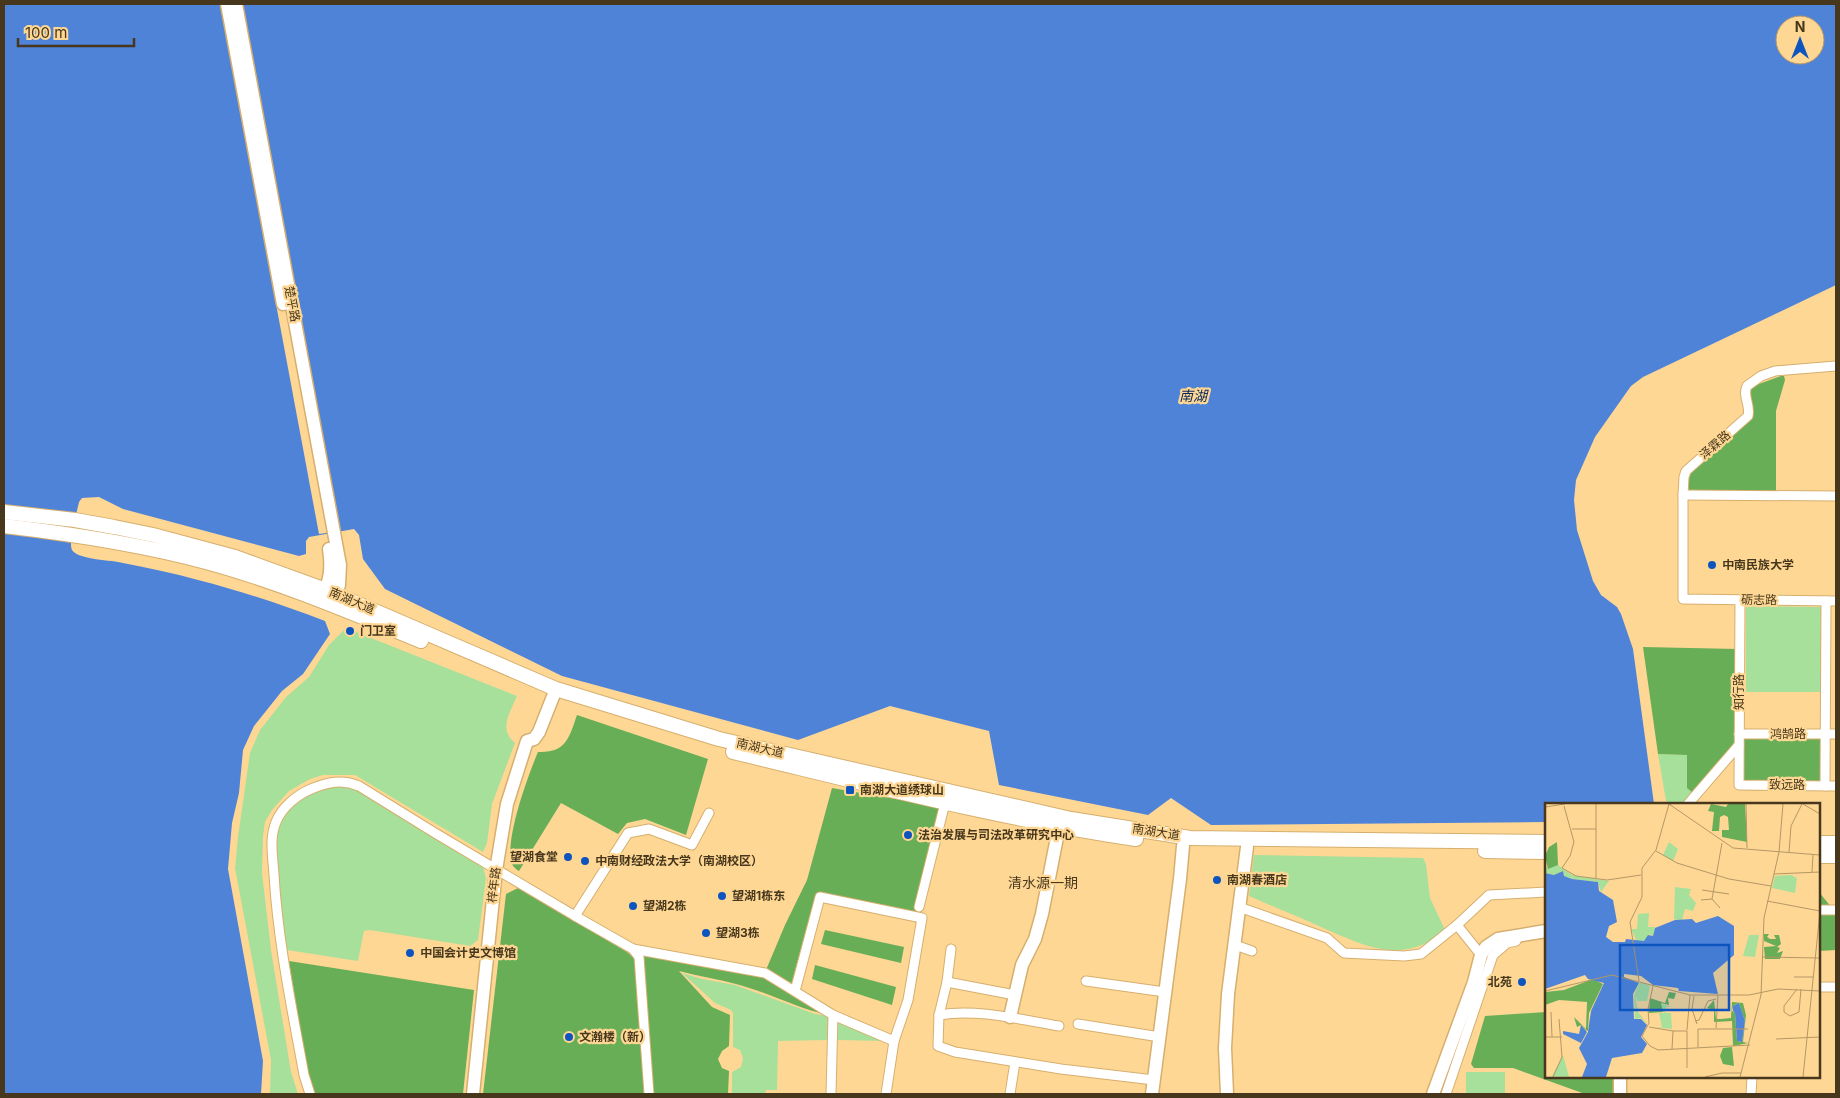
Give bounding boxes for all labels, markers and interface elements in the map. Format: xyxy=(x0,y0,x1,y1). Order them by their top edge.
scale bar xyxy=(18,15,134,47)
north arrow xyxy=(1775,15,1825,65)
text: N xyxy=(1795,18,1805,35)
text: 100 m xyxy=(25,23,67,42)
street label: 楚平路 xyxy=(282,285,303,323)
water label: 南湖 xyxy=(1179,387,1209,404)
street label: 泽霖路 xyxy=(1696,427,1733,462)
place label: 中南民族大学 xyxy=(1722,557,1794,572)
marker: 中南民族大学 xyxy=(1706,559,1718,571)
street label: 南湖大道 xyxy=(327,584,377,617)
street label: 砺志路 xyxy=(1741,592,1777,607)
place label: 门卫室 xyxy=(360,623,396,638)
marker: 门卫室 xyxy=(344,625,356,637)
street label: 知行路 xyxy=(1731,674,1746,710)
street label: 鸿鹄路 xyxy=(1770,726,1806,741)
street label: 南湖大道 xyxy=(735,735,785,760)
street label: 致远路 xyxy=(1769,777,1805,792)
place label: 南湖大道绣球山 xyxy=(860,782,944,797)
marker: 南湖大道绣球山 xyxy=(844,784,856,796)
inset map xyxy=(1545,803,1820,1078)
street label: 南湖大道 xyxy=(1131,820,1181,843)
place label: 法治发展与司法改革研究中心 xyxy=(918,827,1074,842)
marker: 法治发展与司法改革研究中心 xyxy=(902,829,914,841)
place label: 望湖食堂 xyxy=(510,849,558,864)
marker: 望湖食堂 xyxy=(562,851,574,863)
place label: 中南财经政法大学（南湖校区） xyxy=(595,853,763,868)
marker: 中南财经政法大学（南湖校区） xyxy=(579,855,591,867)
street label: 梓年路 xyxy=(484,866,503,904)
place label: 南湖春酒店 xyxy=(1227,872,1287,887)
district label: 清水源一期 xyxy=(1008,874,1078,891)
marker: 南湖春酒店 xyxy=(1211,874,1223,886)
place label: 望湖1栋东 xyxy=(732,888,785,903)
marker: 望湖1栋东 xyxy=(716,890,728,902)
place label: 望湖2栋 xyxy=(643,898,687,913)
marker: 望湖2栋 xyxy=(627,900,639,912)
place label: 望湖3栋 xyxy=(716,925,760,940)
marker: 望湖3栋 xyxy=(700,927,712,939)
place label: 中国会计史文博馆 xyxy=(420,945,516,960)
marker: 中国会计史文博馆 xyxy=(404,947,416,959)
place label: 北苑 xyxy=(1488,974,1512,989)
marker: 北苑 xyxy=(1516,976,1528,988)
place label: 文瀚楼（新） xyxy=(579,1029,651,1044)
marker: 文瀚楼（新） xyxy=(563,1031,575,1043)

